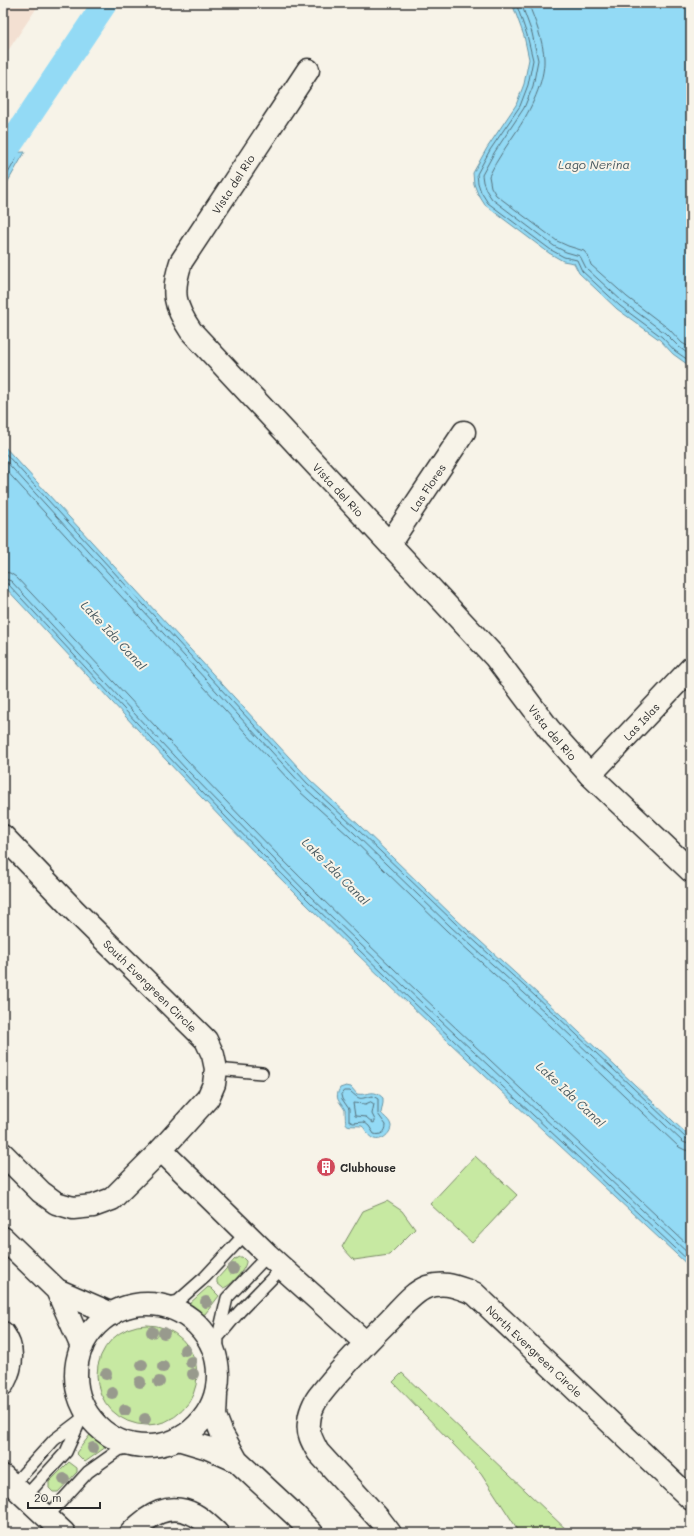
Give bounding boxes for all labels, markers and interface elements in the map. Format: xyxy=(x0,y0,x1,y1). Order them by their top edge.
street label: Vista del Rio xyxy=(208,151,258,217)
water label: Lago Nerina xyxy=(558,156,630,172)
street label: Vista del Rio xyxy=(310,459,368,520)
street label: Las Flores xyxy=(406,460,449,514)
water label: Lake Ida Canal xyxy=(78,597,150,673)
street label: Las Islas xyxy=(619,699,662,743)
street label: Vista del Rio xyxy=(525,701,581,763)
water label: Lake Ida Canal xyxy=(299,834,373,908)
street label: South Evergreen Circle xyxy=(100,936,201,1035)
water label: Lake Ida Canal xyxy=(533,1058,609,1130)
building icon: Clubhouse xyxy=(315,1156,337,1178)
place label: Clubhouse xyxy=(340,1160,396,1175)
street label: North Evergreen Circle xyxy=(483,1301,586,1400)
scale bar xyxy=(28,1484,100,1510)
text: 20 m xyxy=(34,1489,62,1505)

